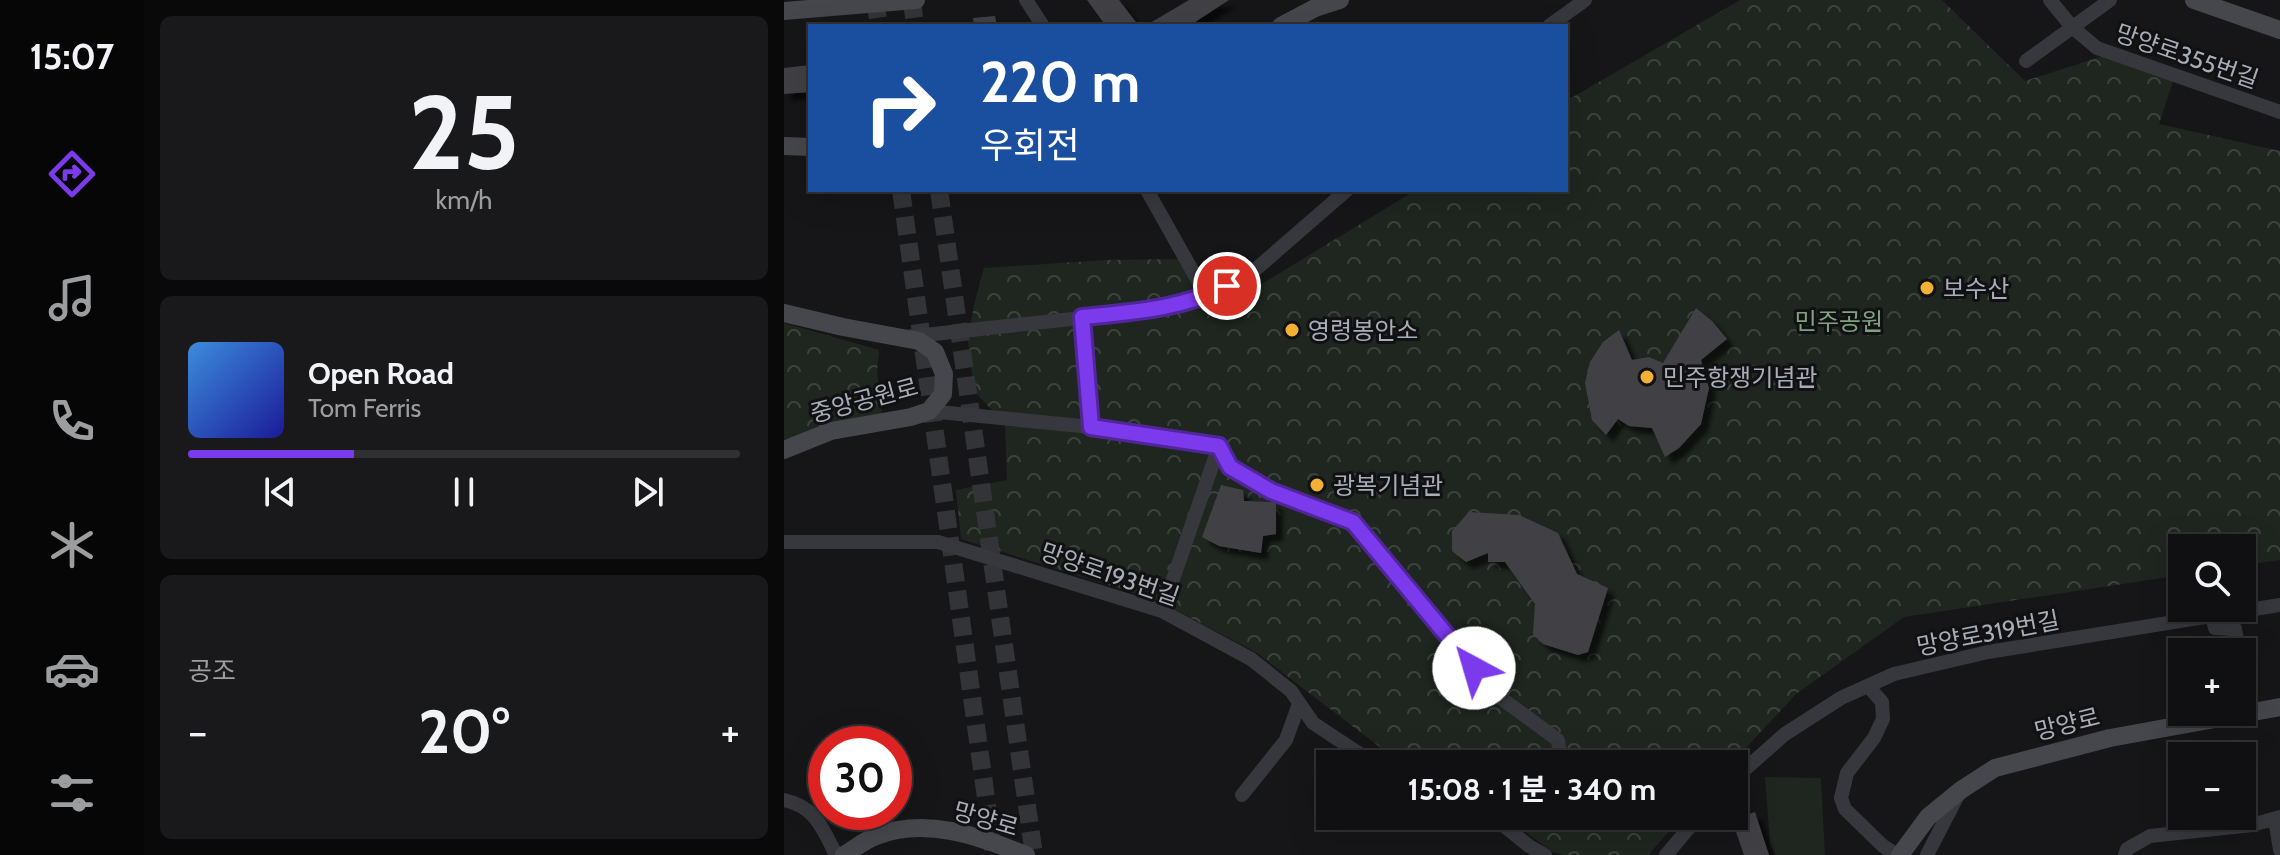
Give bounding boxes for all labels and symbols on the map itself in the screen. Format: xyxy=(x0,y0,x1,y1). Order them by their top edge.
street label: 망양로355번길 xyxy=(2112,18,2262,94)
pin xyxy=(1193,252,1261,320)
place label: 보수산 xyxy=(1943,274,2009,303)
marker: 보수산 xyxy=(1918,279,1936,297)
park label: 민주공원 xyxy=(1795,307,1883,336)
place label: 영령봉안소 xyxy=(1308,316,1418,345)
marker: 영령봉안소 xyxy=(1283,321,1301,339)
place label: 민주항쟁기념관 xyxy=(1663,363,1818,392)
marker: 민주항쟁기념관 xyxy=(1638,368,1656,386)
street label: 중앙공원로 xyxy=(807,372,921,428)
place label: 광복기념관 xyxy=(1333,471,1443,500)
marker: 광복기념관 xyxy=(1308,476,1326,494)
street label: 망양로193번길 xyxy=(1037,537,1183,611)
street label: 망양로319번길 xyxy=(1914,605,2062,661)
position arrow xyxy=(1432,626,1516,710)
street label: 망양로 xyxy=(2031,702,2103,746)
speed limit sign: 30 xyxy=(808,726,912,830)
street label: 망양로 xyxy=(950,796,1022,842)

